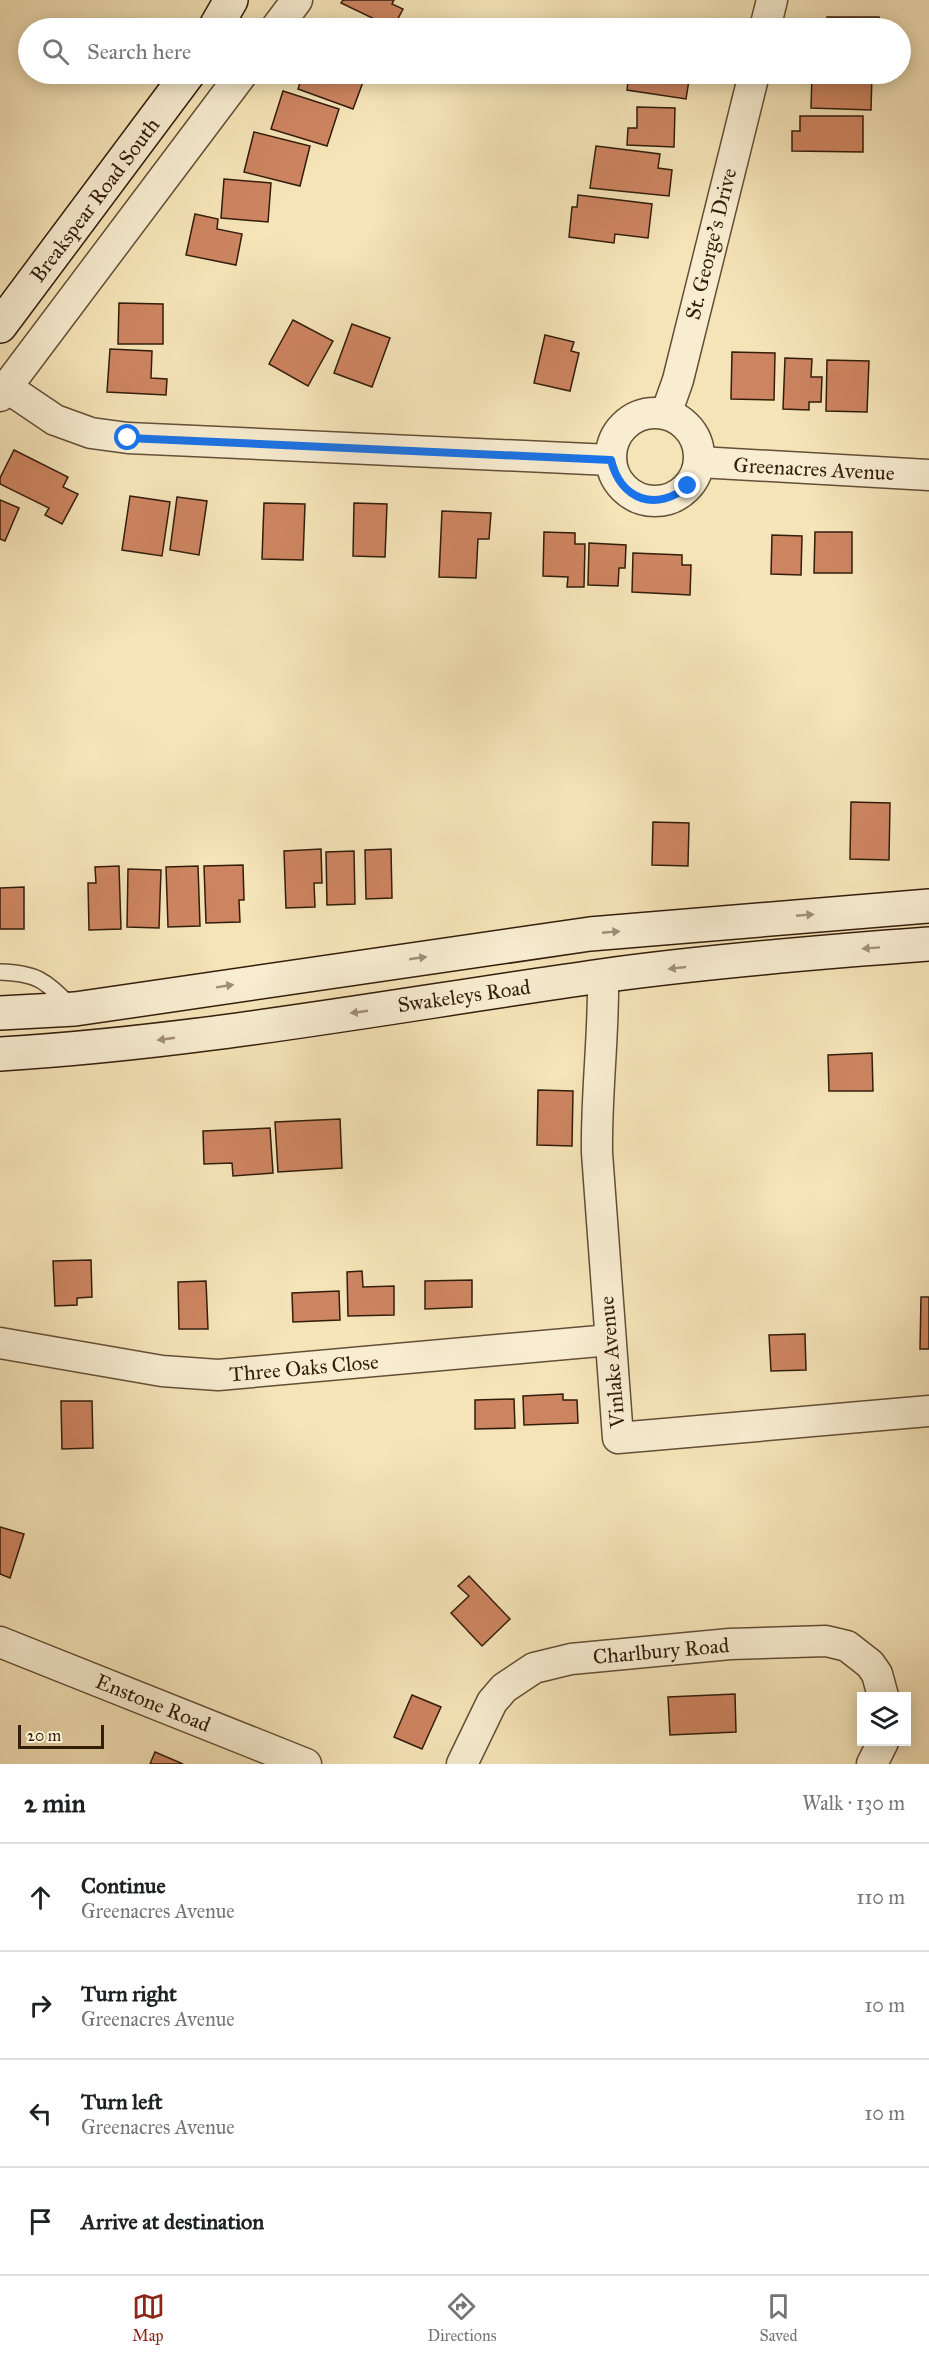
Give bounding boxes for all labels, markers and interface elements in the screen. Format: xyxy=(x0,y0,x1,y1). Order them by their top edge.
search box xyxy=(18,18,911,84)
icon: search xyxy=(39,35,72,68)
text: Search here xyxy=(87,38,191,65)
street label: Breakspear Road South xyxy=(25,112,166,287)
street label: St. George's Drive xyxy=(680,165,742,323)
route start xyxy=(114,424,140,450)
street label: Greenacres Avenue xyxy=(733,452,896,486)
route end xyxy=(674,472,700,498)
one-way arrow xyxy=(796,910,815,920)
one-way arrow xyxy=(601,927,620,937)
one-way arrow xyxy=(861,944,880,953)
one-way arrow xyxy=(408,953,427,963)
one-way arrow xyxy=(667,963,686,972)
street label: Swakeleys Road xyxy=(396,974,533,1018)
one-way arrow xyxy=(215,981,234,990)
one-way arrow xyxy=(349,1007,368,1016)
one-way arrow xyxy=(156,1034,175,1043)
street label: Vinlake Avenue xyxy=(593,1295,631,1430)
street label: Three Oaks Close xyxy=(228,1349,380,1387)
street label: Charlbury Road xyxy=(592,1632,731,1670)
street label: Enstone Road xyxy=(92,1668,215,1738)
map controls xyxy=(857,1692,911,1746)
button: layers xyxy=(857,1692,911,1746)
scale bar xyxy=(18,1722,104,1750)
text: 20 m xyxy=(27,1726,61,1745)
text: 2 min xyxy=(24,1787,85,1819)
text: Walk · 130 m xyxy=(802,1791,905,1815)
text: Continue xyxy=(81,1872,166,1899)
icon: ahead xyxy=(24,1881,57,1914)
text: 110 m xyxy=(857,1885,905,1909)
text: Greenacres Avenue xyxy=(81,1899,235,1923)
text: Turn right xyxy=(81,1980,177,2007)
icon: right xyxy=(24,1989,57,2022)
text: 10 m xyxy=(864,1993,905,2017)
text: Greenacres Avenue xyxy=(81,2007,235,2031)
text: Turn left xyxy=(81,2088,163,2115)
icon: left xyxy=(24,2097,57,2130)
text: 10 m xyxy=(864,2101,905,2125)
text: Greenacres Avenue xyxy=(81,2115,235,2139)
icon: arrive xyxy=(24,2205,57,2238)
text: Arrive at destination xyxy=(81,2208,264,2235)
tab: Map xyxy=(132,2290,165,2345)
tab: Directions xyxy=(428,2290,496,2345)
tab: Saved xyxy=(759,2290,797,2345)

